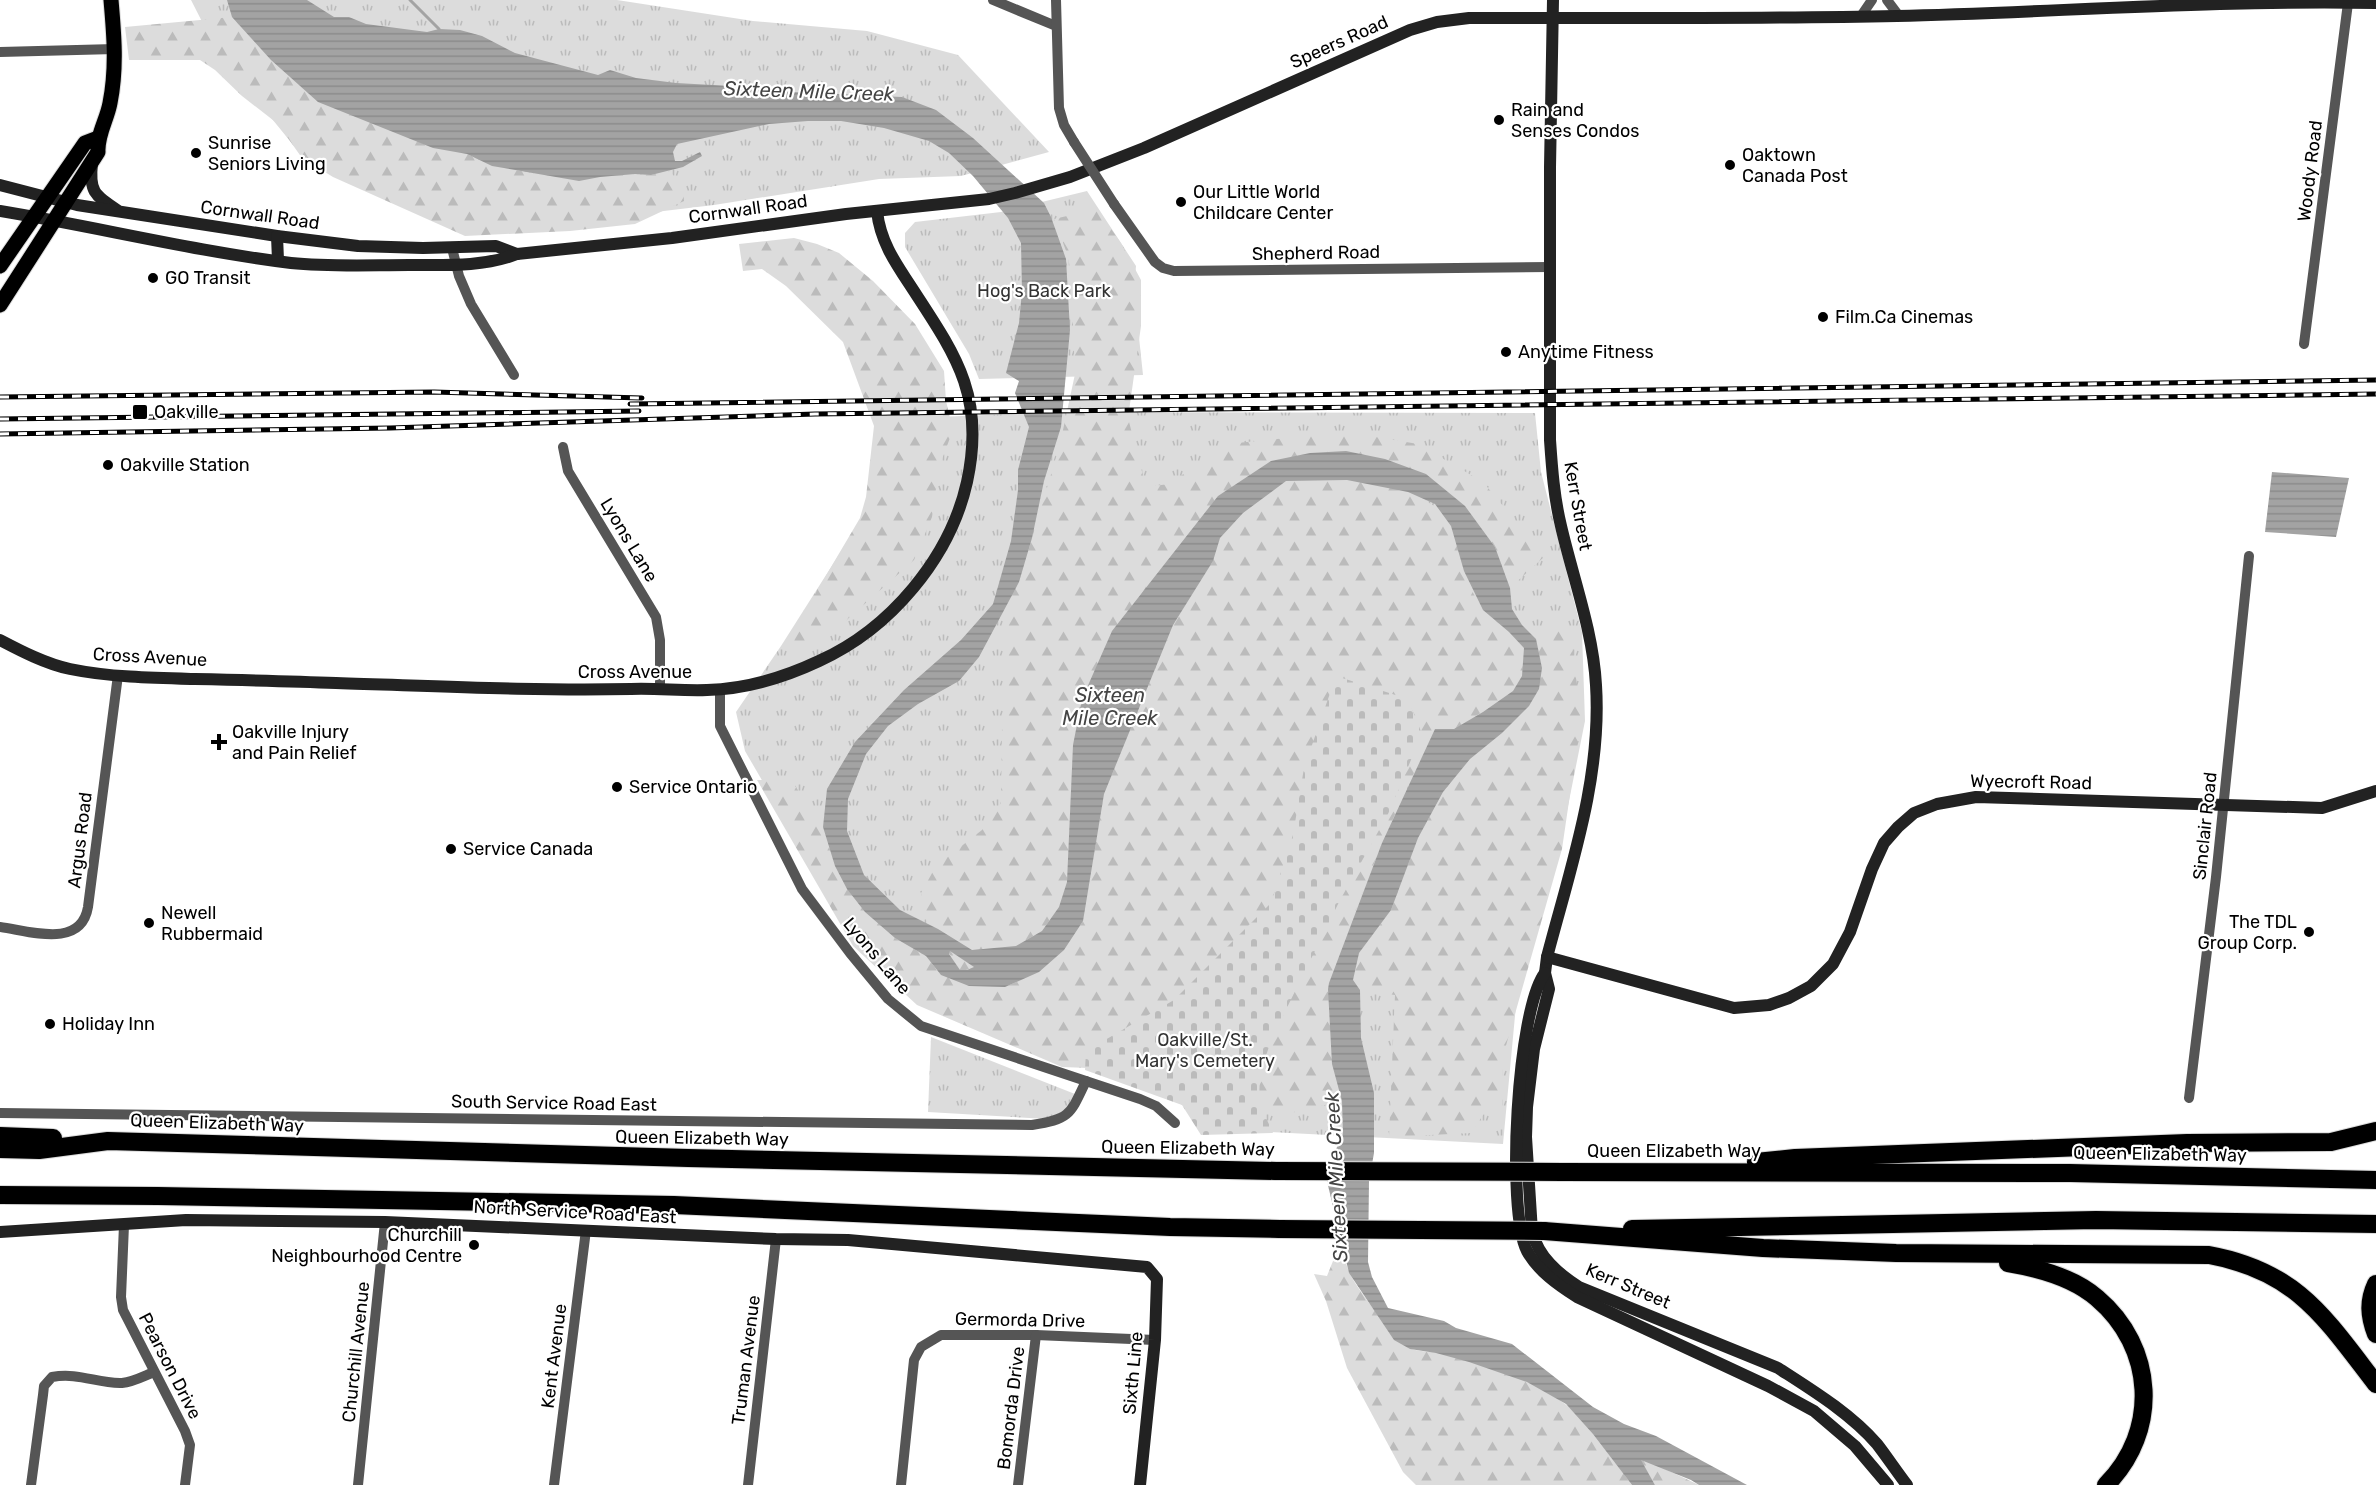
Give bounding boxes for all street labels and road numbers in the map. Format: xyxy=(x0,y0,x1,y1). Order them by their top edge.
street label: Speers Road xyxy=(1286,11,1392,73)
street label: Woody Road xyxy=(2293,119,2327,223)
street label: Cornwall Road xyxy=(687,190,809,228)
street label: Cornwall Road xyxy=(199,196,321,234)
street label: Shepherd Road xyxy=(1252,241,1380,265)
street label: Kerr Street xyxy=(1559,460,1597,552)
street label: Lyons Lane xyxy=(595,494,663,586)
street label: Cross Avenue xyxy=(92,643,208,671)
street label: Cross Avenue xyxy=(578,661,692,683)
street label: Wyecroft Road xyxy=(1970,770,2092,794)
street label: Sinclair Road xyxy=(2188,771,2222,881)
street label: Argus Road xyxy=(63,791,97,889)
street label: Lyons Lane xyxy=(838,913,916,999)
street label: South Service Road East xyxy=(451,1090,657,1116)
street label: Queen Elizabeth Way xyxy=(130,1109,304,1137)
street label: Queen Elizabeth Way xyxy=(615,1125,789,1151)
street label: Queen Elizabeth Way xyxy=(1101,1135,1275,1161)
street label: Queen Elizabeth Way xyxy=(1587,1140,1761,1162)
street label: Queen Elizabeth Way xyxy=(2073,1141,2247,1167)
street label: North Service Road East xyxy=(473,1196,677,1228)
street label: Kerr Street xyxy=(1582,1258,1674,1314)
street label: Churchill Avenue xyxy=(338,1281,374,1423)
street label: Truman Avenue xyxy=(727,1294,765,1426)
street label: Kent Avenue xyxy=(537,1302,571,1410)
street label: Germorda Drive xyxy=(955,1308,1085,1332)
street label: Pearson Drive xyxy=(134,1309,206,1423)
street label: Sixth Line xyxy=(1118,1331,1148,1415)
street label: Bomorda Drive xyxy=(993,1345,1029,1471)

